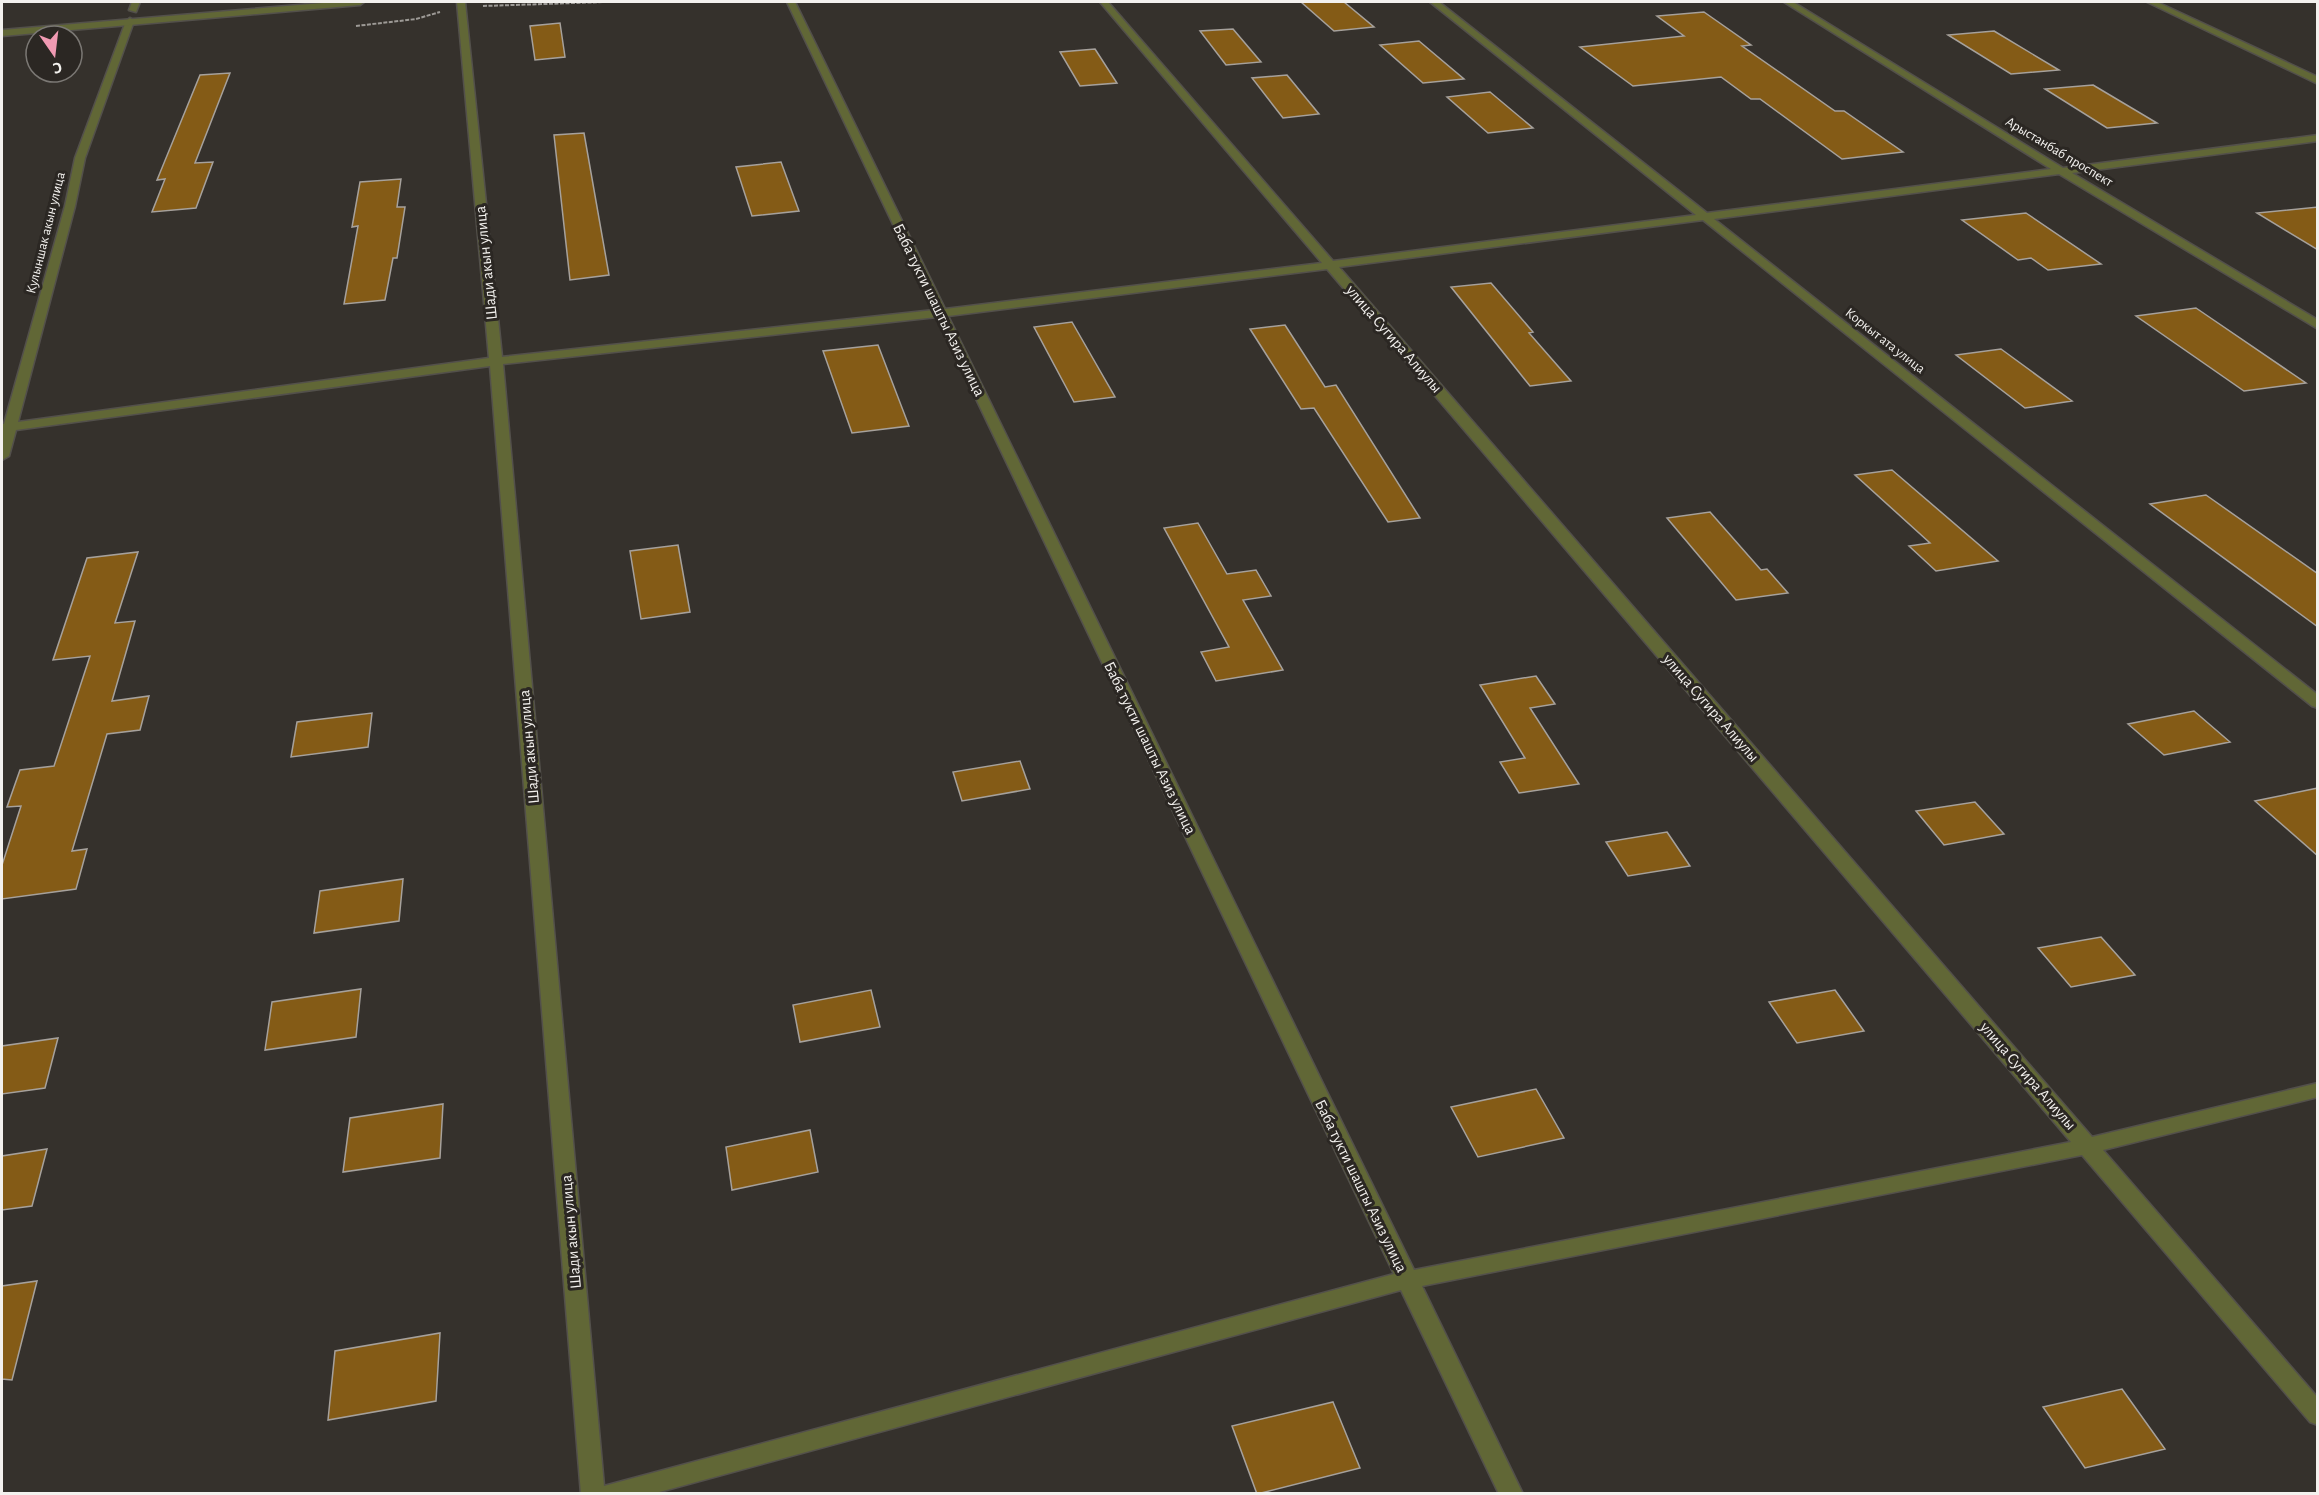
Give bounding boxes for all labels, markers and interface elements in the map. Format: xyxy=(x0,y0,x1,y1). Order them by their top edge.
north arrow xyxy=(24,24,84,84)
text: С xyxy=(51,59,64,76)
street label: Арыстанбаб проспект xyxy=(2003,115,2116,190)
street label: Кулыншак акын улица xyxy=(24,170,68,295)
street label: Шади акын улица xyxy=(472,205,501,321)
street label: Баба тукти шашты Азиз улица xyxy=(889,221,988,399)
street label: улица Сугира Алиулы xyxy=(1342,281,1445,397)
street label: Коркыт ата улица xyxy=(1842,306,1928,377)
street label: улица Сугира Алиулы xyxy=(1659,650,1762,766)
street label: Баба тукти шашты Азиз улица xyxy=(1100,659,1199,837)
street label: Шади акын улица xyxy=(516,689,543,805)
street label: улица Сугира Алиулы xyxy=(1976,1018,2079,1134)
street label: Баба тукти шашты Азиз улица xyxy=(1311,1097,1410,1275)
street label: Шади акын улица xyxy=(558,1174,585,1290)

